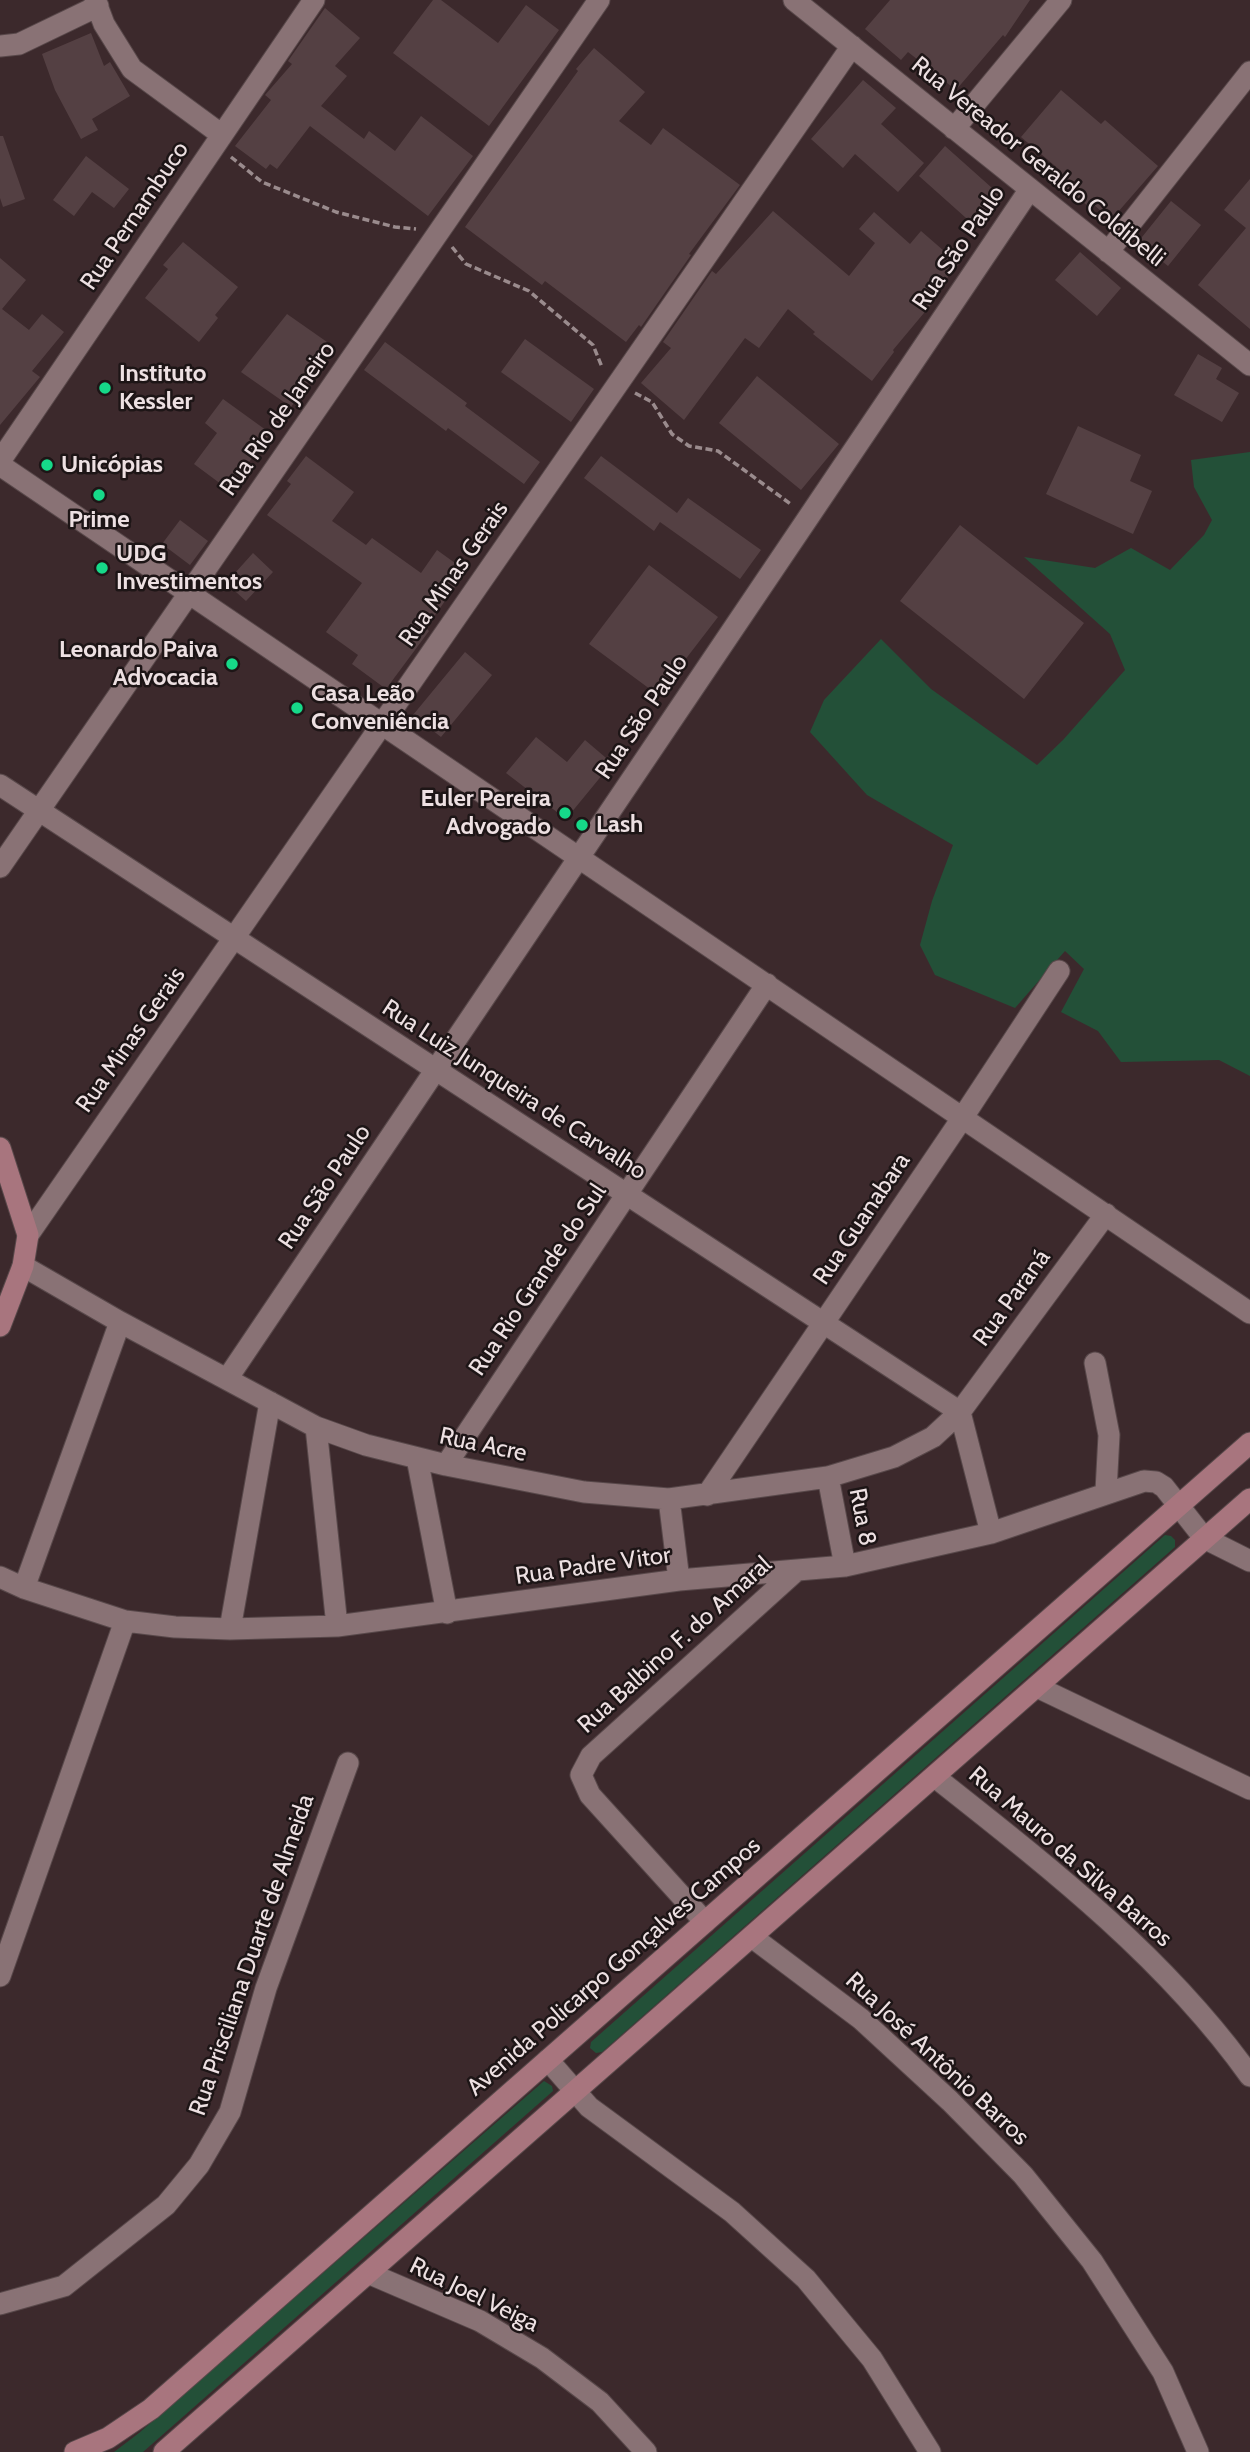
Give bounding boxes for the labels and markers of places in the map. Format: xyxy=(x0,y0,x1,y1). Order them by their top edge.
place label: Instituto Kessler xyxy=(119,360,206,416)
marker: Instituto Kessler xyxy=(97,380,113,396)
place label: Unicópias xyxy=(61,451,163,479)
marker: Unicópias xyxy=(39,457,55,473)
marker: Prime xyxy=(91,487,107,503)
place label: Prime xyxy=(68,506,130,534)
place label: UDG Investimentos xyxy=(116,540,262,596)
marker: UDG Investimentos xyxy=(94,560,110,576)
place label: Leonardo Paiva Advocacia xyxy=(59,636,218,692)
marker: Leonardo Paiva Advocacia xyxy=(224,656,240,672)
place label: Casa Leão Conveniência xyxy=(311,680,449,736)
marker: Casa Leão Conveniência xyxy=(289,700,305,716)
place label: Euler Pereira Advogado xyxy=(421,785,551,841)
marker: Euler Pereira Advogado xyxy=(557,805,573,821)
place label: Lash xyxy=(596,811,643,839)
marker: Lash xyxy=(574,817,590,833)

